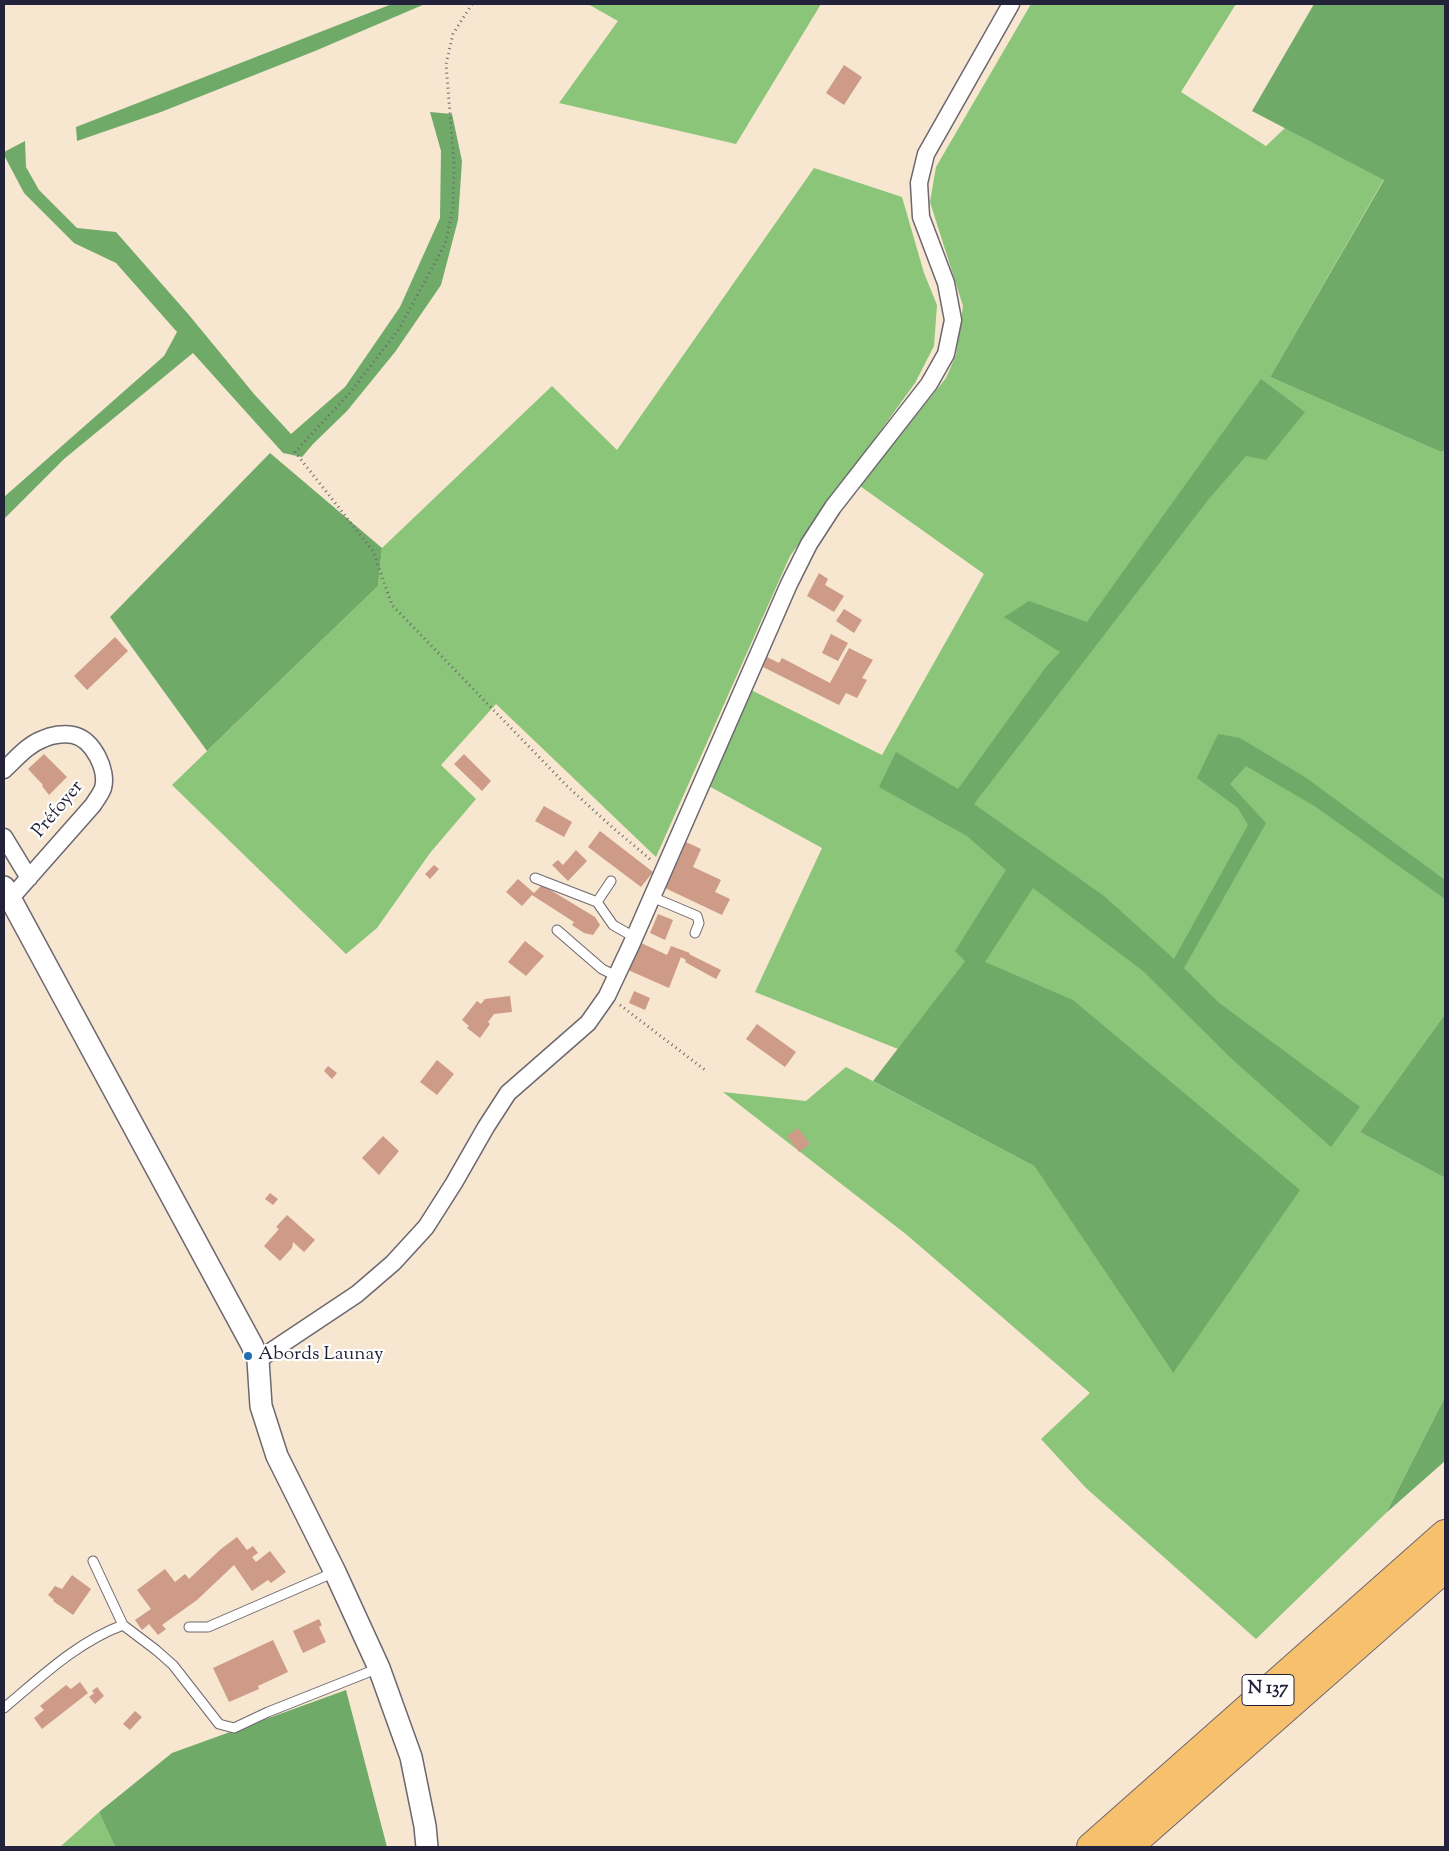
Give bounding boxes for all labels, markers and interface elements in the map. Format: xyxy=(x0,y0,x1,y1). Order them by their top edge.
street label: Préfoyer xyxy=(29,777,89,843)
place label: Abords Launay xyxy=(258,1345,383,1367)
marker: Abords Launay xyxy=(242,1350,254,1362)
road number: N 137 xyxy=(1242,1674,1294,1706)

